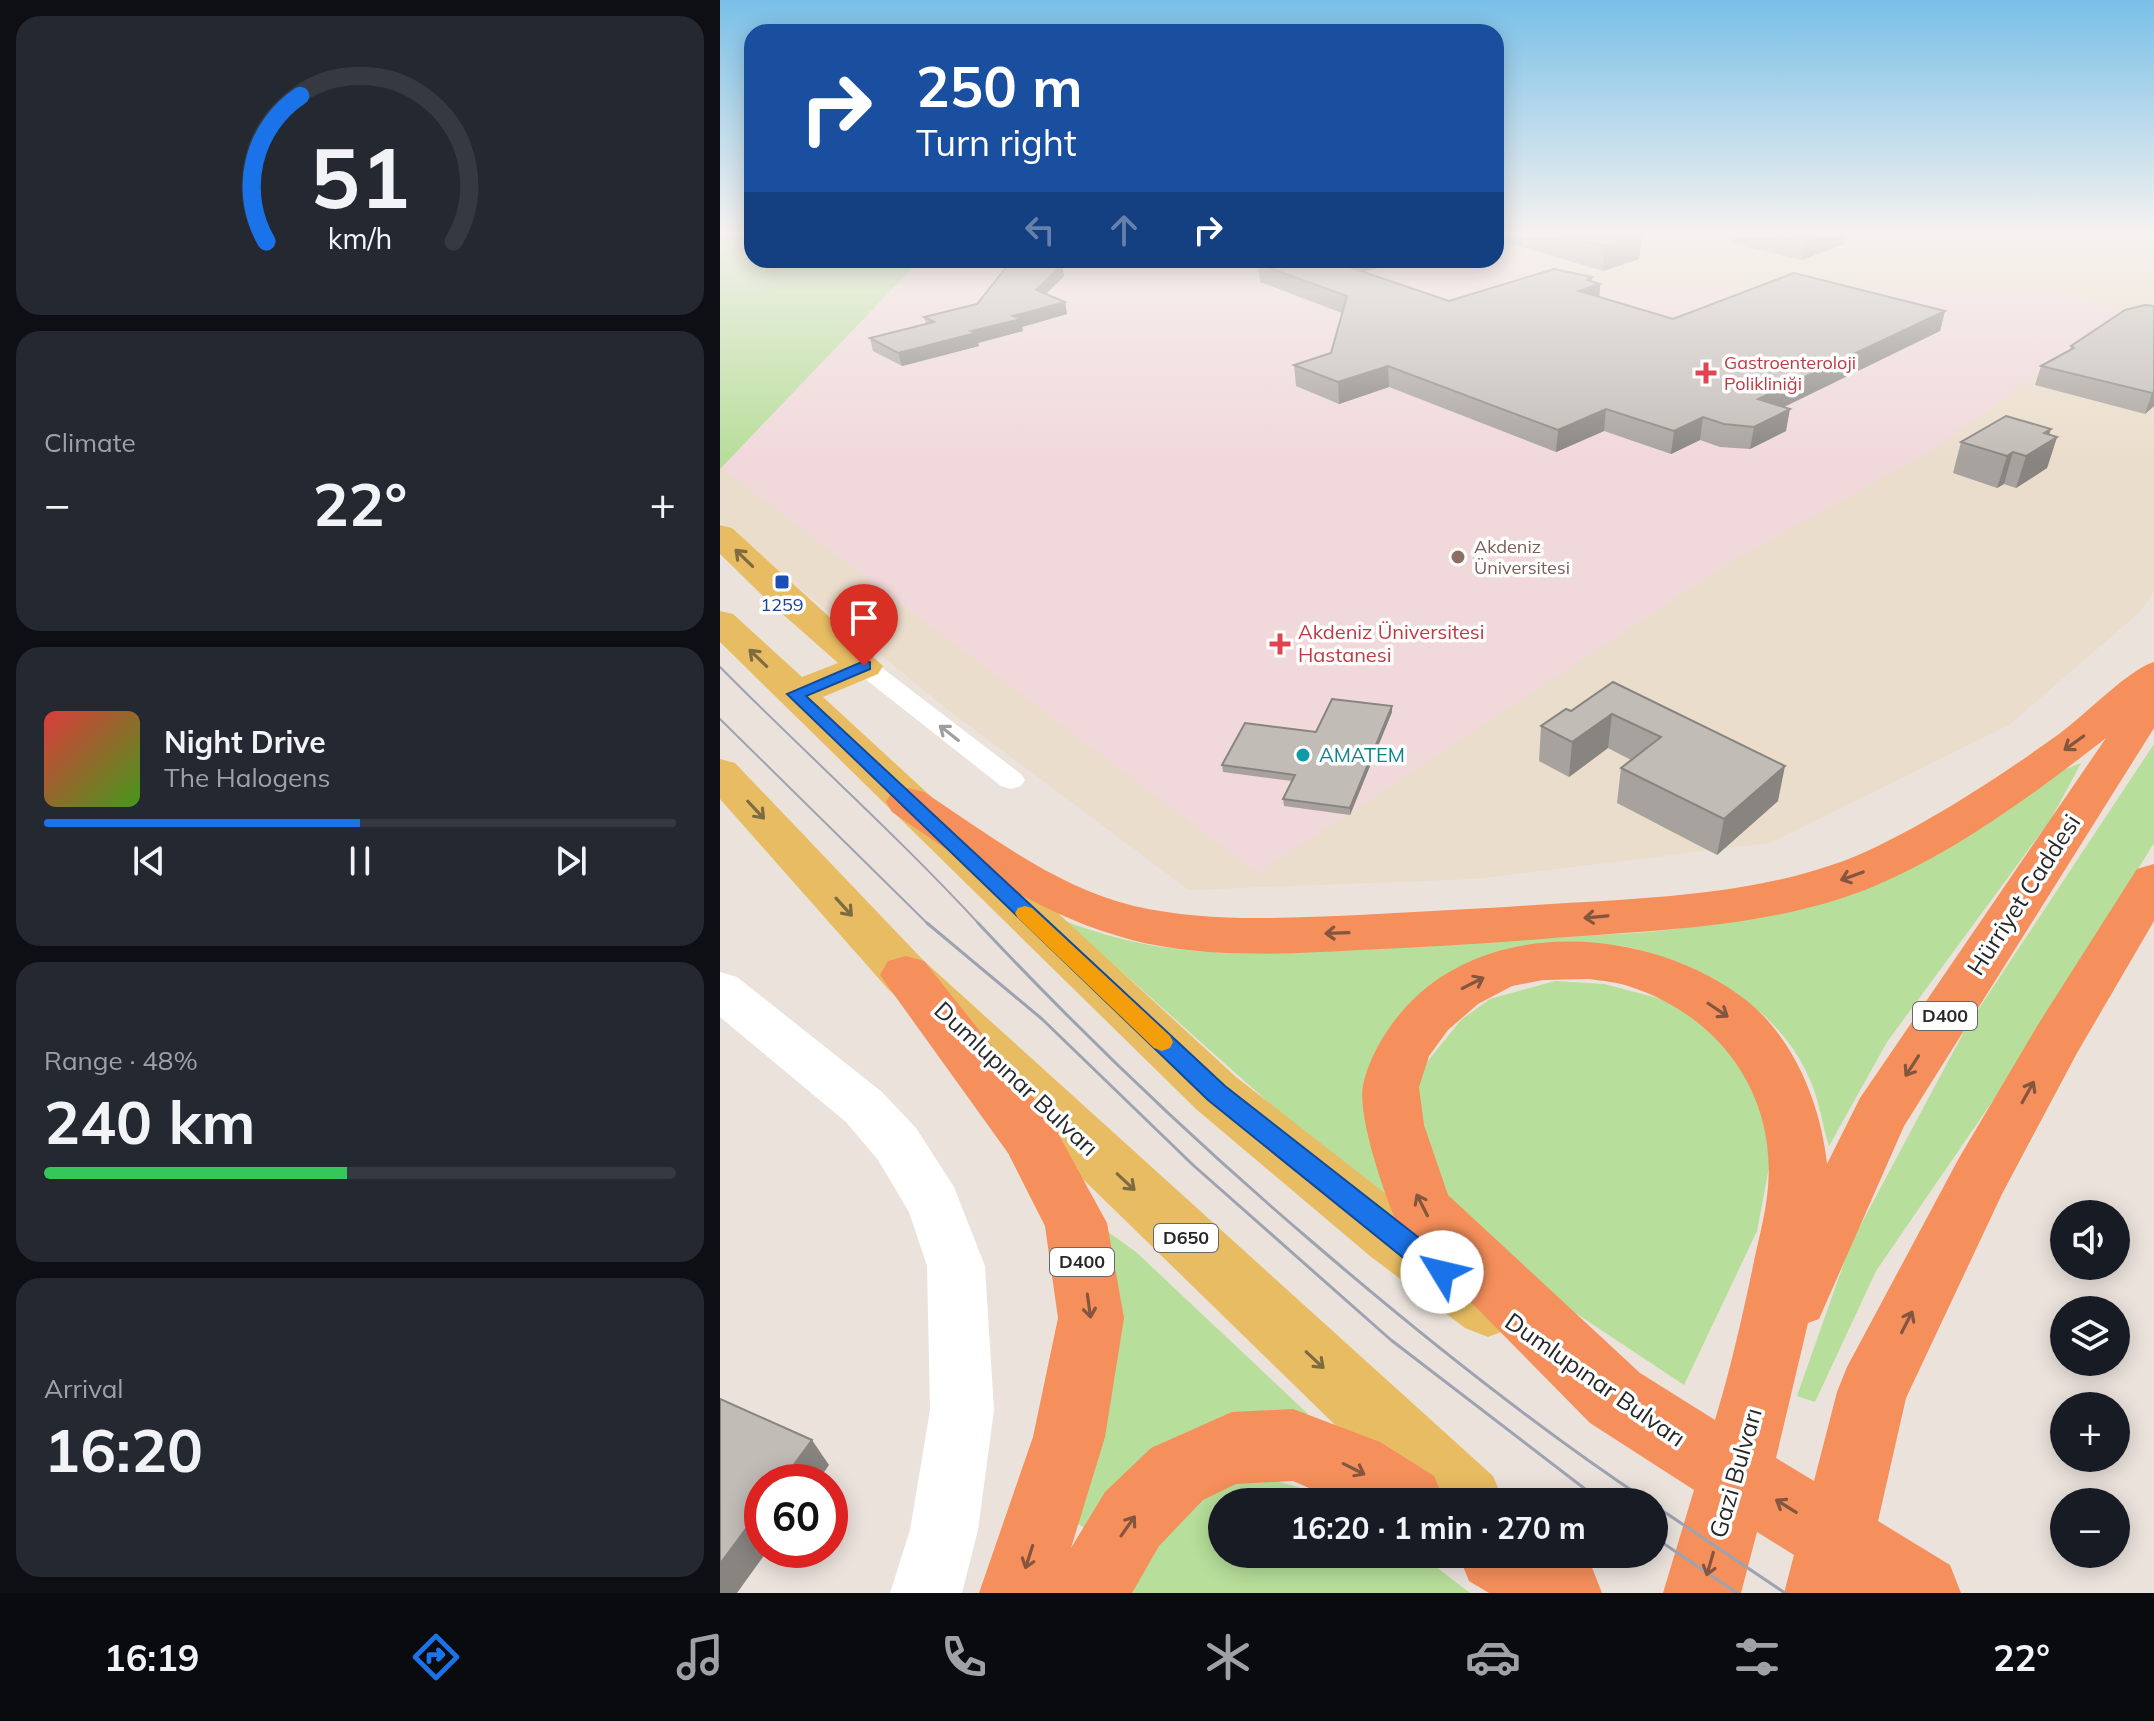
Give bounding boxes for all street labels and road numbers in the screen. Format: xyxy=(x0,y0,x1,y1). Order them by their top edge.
street label: Hürriyet Caddesi xyxy=(1960,808,2086,980)
street label: Dumlupınar Bulvarı xyxy=(929,995,1105,1162)
road number: D400 xyxy=(1913,1002,1977,1030)
road number: D650 xyxy=(1154,1224,1218,1252)
road number: D400 xyxy=(1050,1248,1114,1276)
street label: Dumlupınar Bulvarı xyxy=(1500,1306,1691,1453)
street label: Gazi Bulvarı xyxy=(1702,1404,1768,1541)

